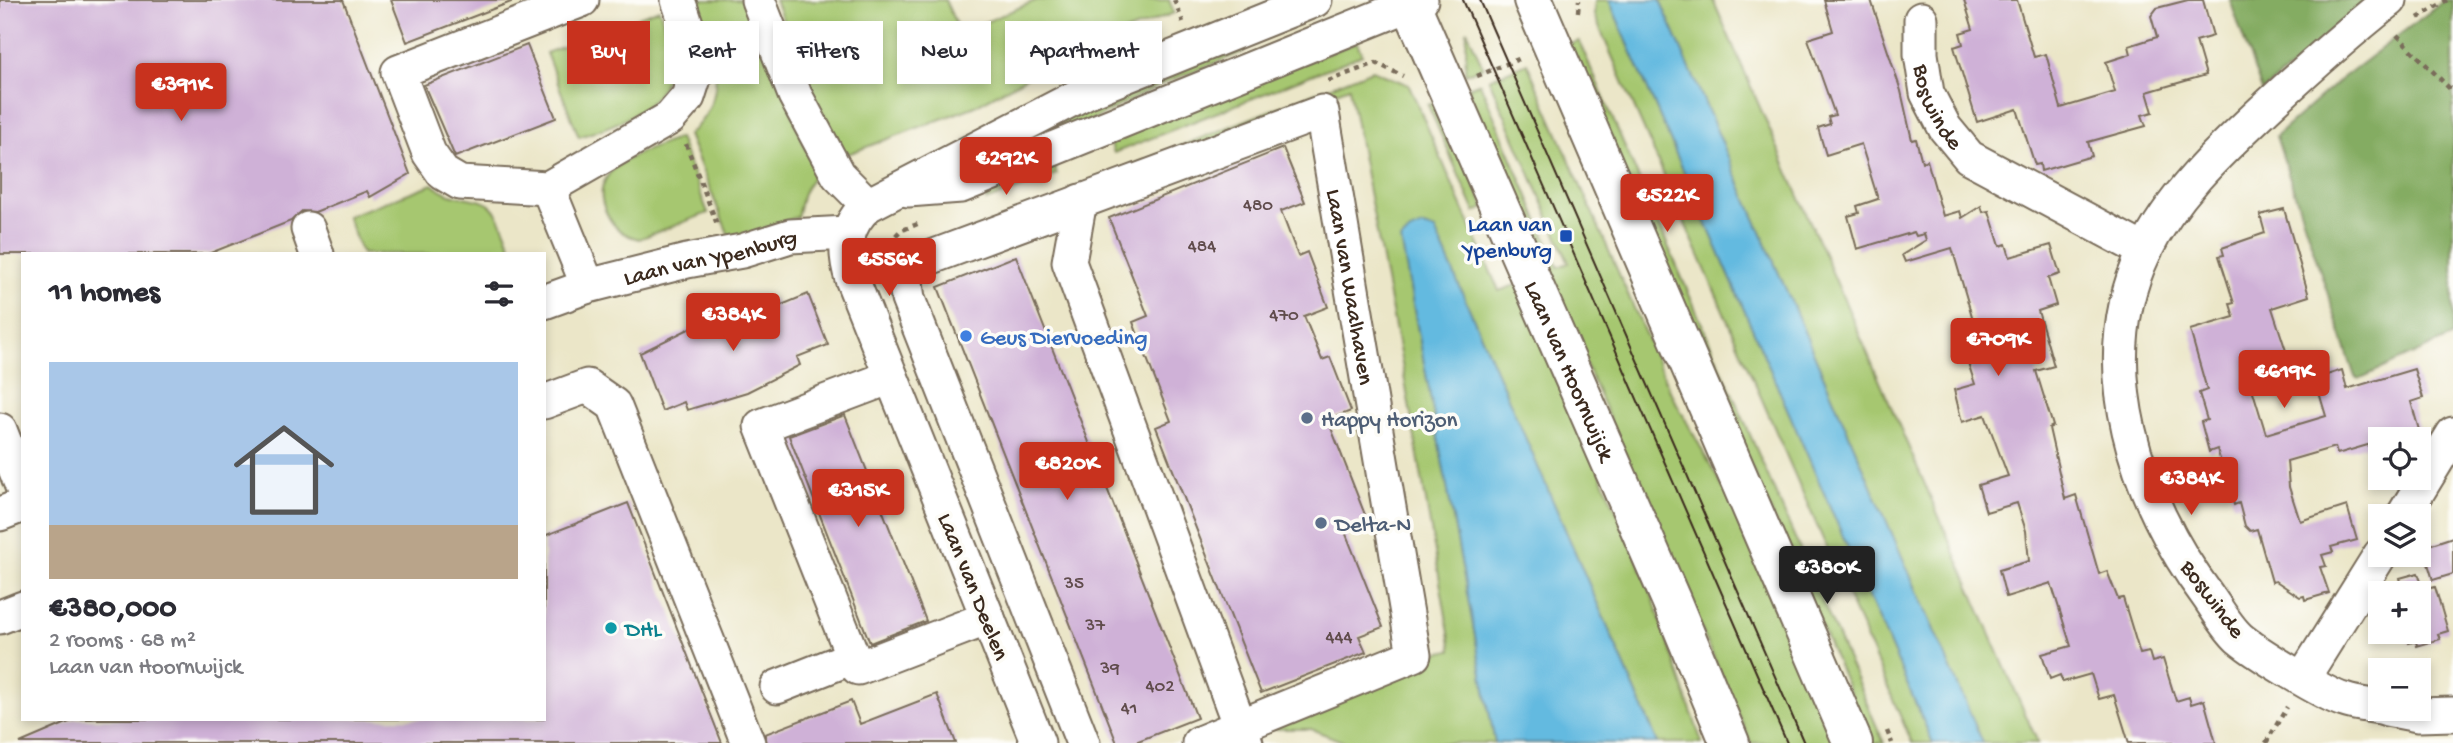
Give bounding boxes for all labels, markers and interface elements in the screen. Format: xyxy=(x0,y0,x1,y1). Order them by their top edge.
chip: Buy xyxy=(567,21,650,84)
chip: Rent xyxy=(664,21,759,84)
chip: Filters xyxy=(773,21,883,84)
chip: New xyxy=(897,21,991,84)
chip: Apartment xyxy=(1005,21,1162,84)
street label: Boswinde xyxy=(1906,62,1968,157)
pin: €391K xyxy=(132,64,230,123)
text: €391K xyxy=(151,72,211,99)
pin: €292K xyxy=(957,138,1055,197)
text: €292K xyxy=(976,146,1036,173)
pin: €522K xyxy=(1618,174,1716,234)
text: €522K xyxy=(1636,183,1698,210)
street label: Laan van Waalhaven xyxy=(1318,187,1378,387)
house number: 480 xyxy=(1243,195,1273,218)
place label: Laan van Ypenburg xyxy=(1461,213,1552,266)
street label: Laan van Ypenburg xyxy=(621,226,798,294)
marker: Laan van Ypenburg xyxy=(1558,228,1574,244)
house number: 484 xyxy=(1188,236,1216,259)
pin: €556K xyxy=(840,238,938,298)
text: €556K xyxy=(858,247,920,274)
icon: filters xyxy=(480,275,518,313)
text: 11 homes xyxy=(49,277,160,312)
street label: Laan van Hoornwijck xyxy=(1516,278,1620,468)
pin: €384K xyxy=(684,294,782,353)
text: €384K xyxy=(702,302,764,329)
house number: 470 xyxy=(1269,305,1299,328)
pin: €709K xyxy=(1949,318,2047,378)
place label: Geus Diervoeding xyxy=(980,326,1148,353)
text: €709K xyxy=(1967,327,2029,354)
marker: Geus Diervoeding xyxy=(958,328,974,344)
pin: €619K xyxy=(2235,350,2333,410)
text: €619K xyxy=(2255,359,2313,386)
icon: home xyxy=(221,407,347,533)
place label: Happy Horizon xyxy=(1321,408,1458,435)
marker: Happy Horizon xyxy=(1299,410,1315,426)
map controls xyxy=(2368,427,2431,721)
button: locate xyxy=(2368,427,2431,490)
pin: €820K xyxy=(1018,442,1116,502)
text: €820K xyxy=(1035,451,1099,478)
pin: €384K xyxy=(2142,458,2240,517)
text: €384K xyxy=(2160,466,2222,493)
pin: €315K xyxy=(809,470,907,529)
text: €315K xyxy=(828,478,888,505)
button: layers xyxy=(2368,504,2431,567)
street label: Laan van Deelen xyxy=(930,510,1014,665)
place label: Delta-N xyxy=(1333,513,1411,540)
marker: Delta-N xyxy=(1313,515,1329,531)
pin: €380K xyxy=(1778,546,1876,606)
text: €380K xyxy=(1795,555,1859,582)
street label: Boswinde xyxy=(2172,555,2250,646)
house number: 35 xyxy=(1063,573,1084,596)
button: + xyxy=(2368,581,2431,644)
text: €380,000 xyxy=(49,593,176,628)
house number: 37 xyxy=(1084,615,1106,638)
place label: DHL xyxy=(623,618,663,645)
marker: DHL xyxy=(603,620,619,636)
house number: 444 xyxy=(1326,627,1352,650)
text: 2 rooms · 68 m² xyxy=(49,628,196,655)
text: Laan van Hoornwijck xyxy=(49,655,242,682)
house number: 39 xyxy=(1099,658,1120,681)
button: − xyxy=(2368,658,2431,721)
house number: 402 xyxy=(1145,676,1175,699)
house number: 41 xyxy=(1121,698,1137,721)

